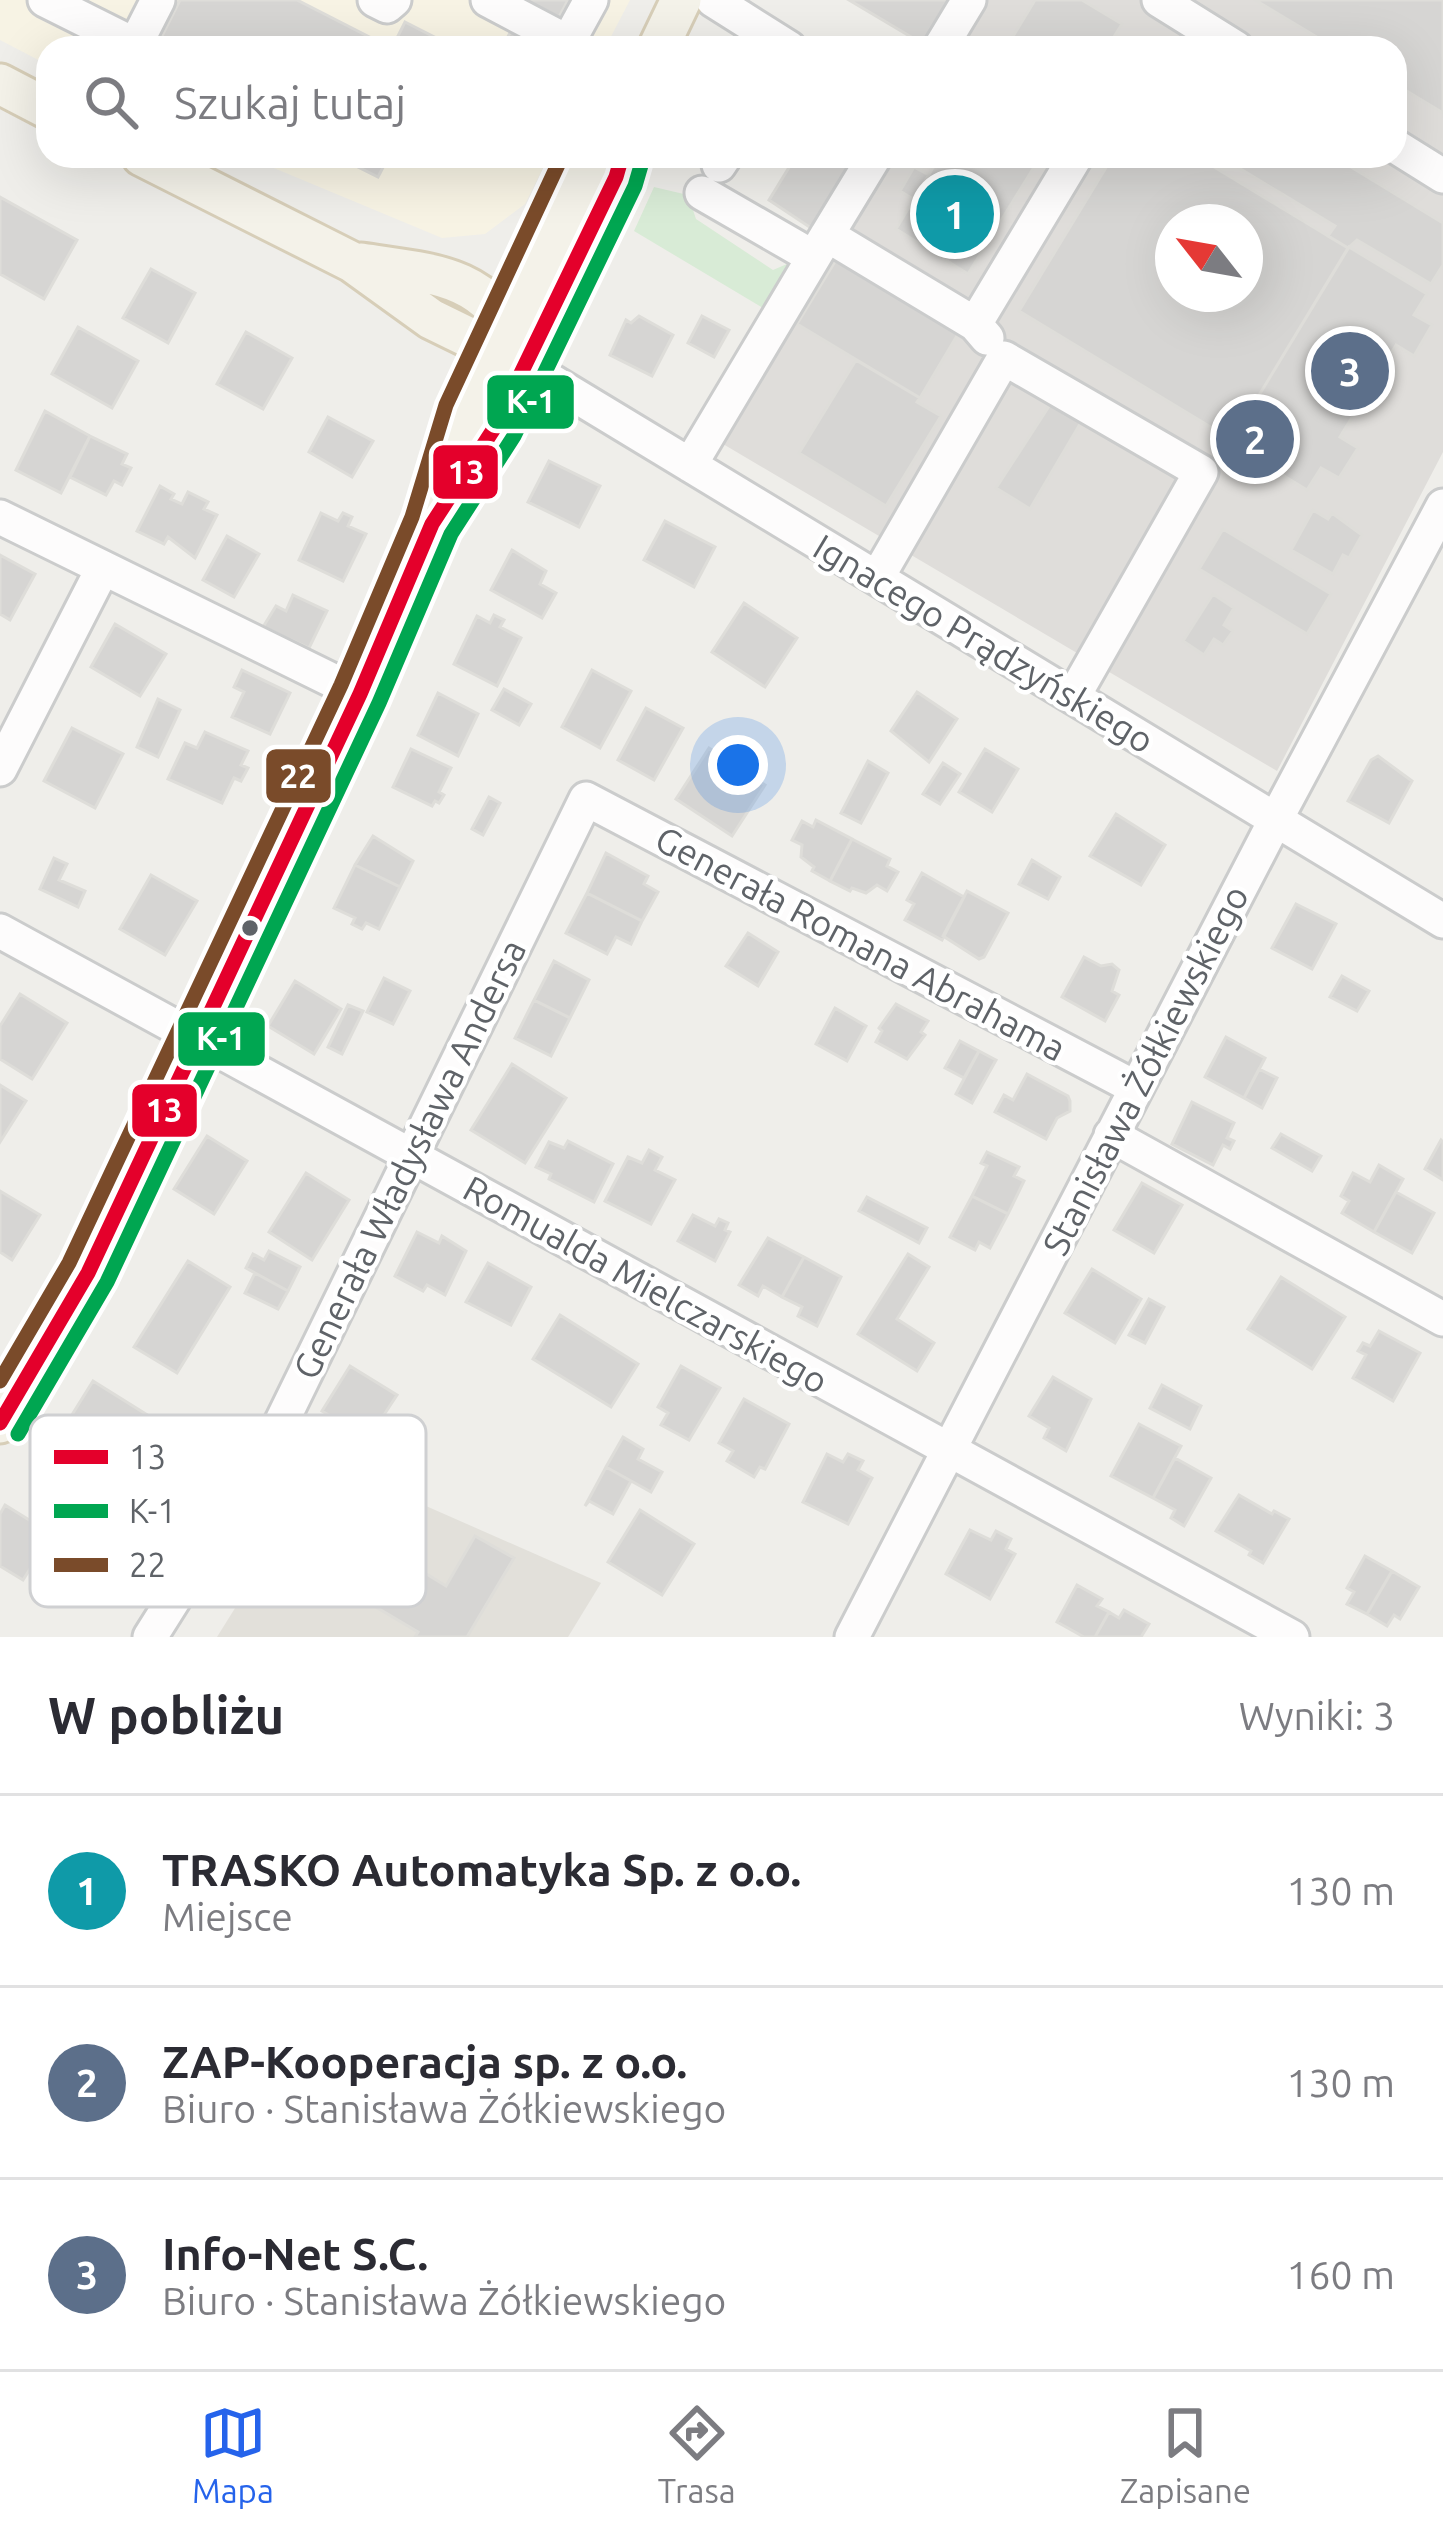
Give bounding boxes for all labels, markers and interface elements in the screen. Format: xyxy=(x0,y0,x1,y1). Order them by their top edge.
search box xyxy=(36,36,1407,168)
icon: search xyxy=(78,69,144,135)
text: Szukaj tutaj xyxy=(174,77,406,128)
pin: 1 xyxy=(916,169,994,259)
north arrow xyxy=(1155,204,1263,312)
pin: 3 xyxy=(1311,326,1389,416)
line badge: K-1 xyxy=(485,373,576,431)
text: K-1 xyxy=(506,382,556,419)
pin: 2 xyxy=(1216,394,1294,484)
line badge: 13 xyxy=(431,443,500,501)
text: 13 xyxy=(447,453,485,490)
street label: Ignacego Prądzyńskiego xyxy=(807,525,1161,761)
your location xyxy=(708,735,768,795)
line badge: 22 xyxy=(264,747,333,805)
text: 22 xyxy=(279,757,317,794)
street label: Generała Romana Abrahama xyxy=(649,817,1073,1069)
street label: Stanisława Żółkiewskiego xyxy=(1034,879,1256,1261)
unlabelled marker xyxy=(239,917,261,939)
street label: Generała Władysława Andersa xyxy=(285,933,533,1385)
line badge: K-1 xyxy=(176,1010,267,1068)
text: K-1 xyxy=(196,1019,246,1056)
line badge: 13 xyxy=(130,1082,199,1139)
text: 13 xyxy=(145,1091,183,1128)
street label: Romualda Mielczarskiego xyxy=(457,1167,835,1401)
legend xyxy=(30,1415,426,1607)
text: 13 xyxy=(129,1438,166,1475)
text: K-1 xyxy=(129,1492,176,1529)
text: 22 xyxy=(129,1546,166,1583)
text: W pobliżu xyxy=(48,1686,284,1744)
text: Wyniki: 3 xyxy=(1239,1694,1395,1737)
text: TRASKO Automatyka Sp. z o.o. xyxy=(162,1844,801,1895)
text: 1 xyxy=(76,1869,98,1912)
text: 130 m xyxy=(1286,1869,1395,1912)
text: Miejsce xyxy=(162,1895,293,1938)
text: ZAP-Kooperacja sp. z o.o. xyxy=(162,2036,687,2087)
text: 2 xyxy=(76,2061,98,2104)
text: 130 m xyxy=(1286,2061,1395,2104)
text: Biuro · Stanisława Żółkiewskiego xyxy=(162,2087,726,2130)
text: Info-Net S.C. xyxy=(162,2228,428,2279)
text: 3 xyxy=(76,2253,98,2296)
text: 160 m xyxy=(1286,2253,1395,2296)
text: Biuro · Stanisława Żółkiewskiego xyxy=(162,2279,726,2322)
tab: Mapa xyxy=(192,2400,274,2509)
tab: Trasa xyxy=(658,2400,736,2509)
tab: Zapisane xyxy=(1120,2400,1251,2509)

